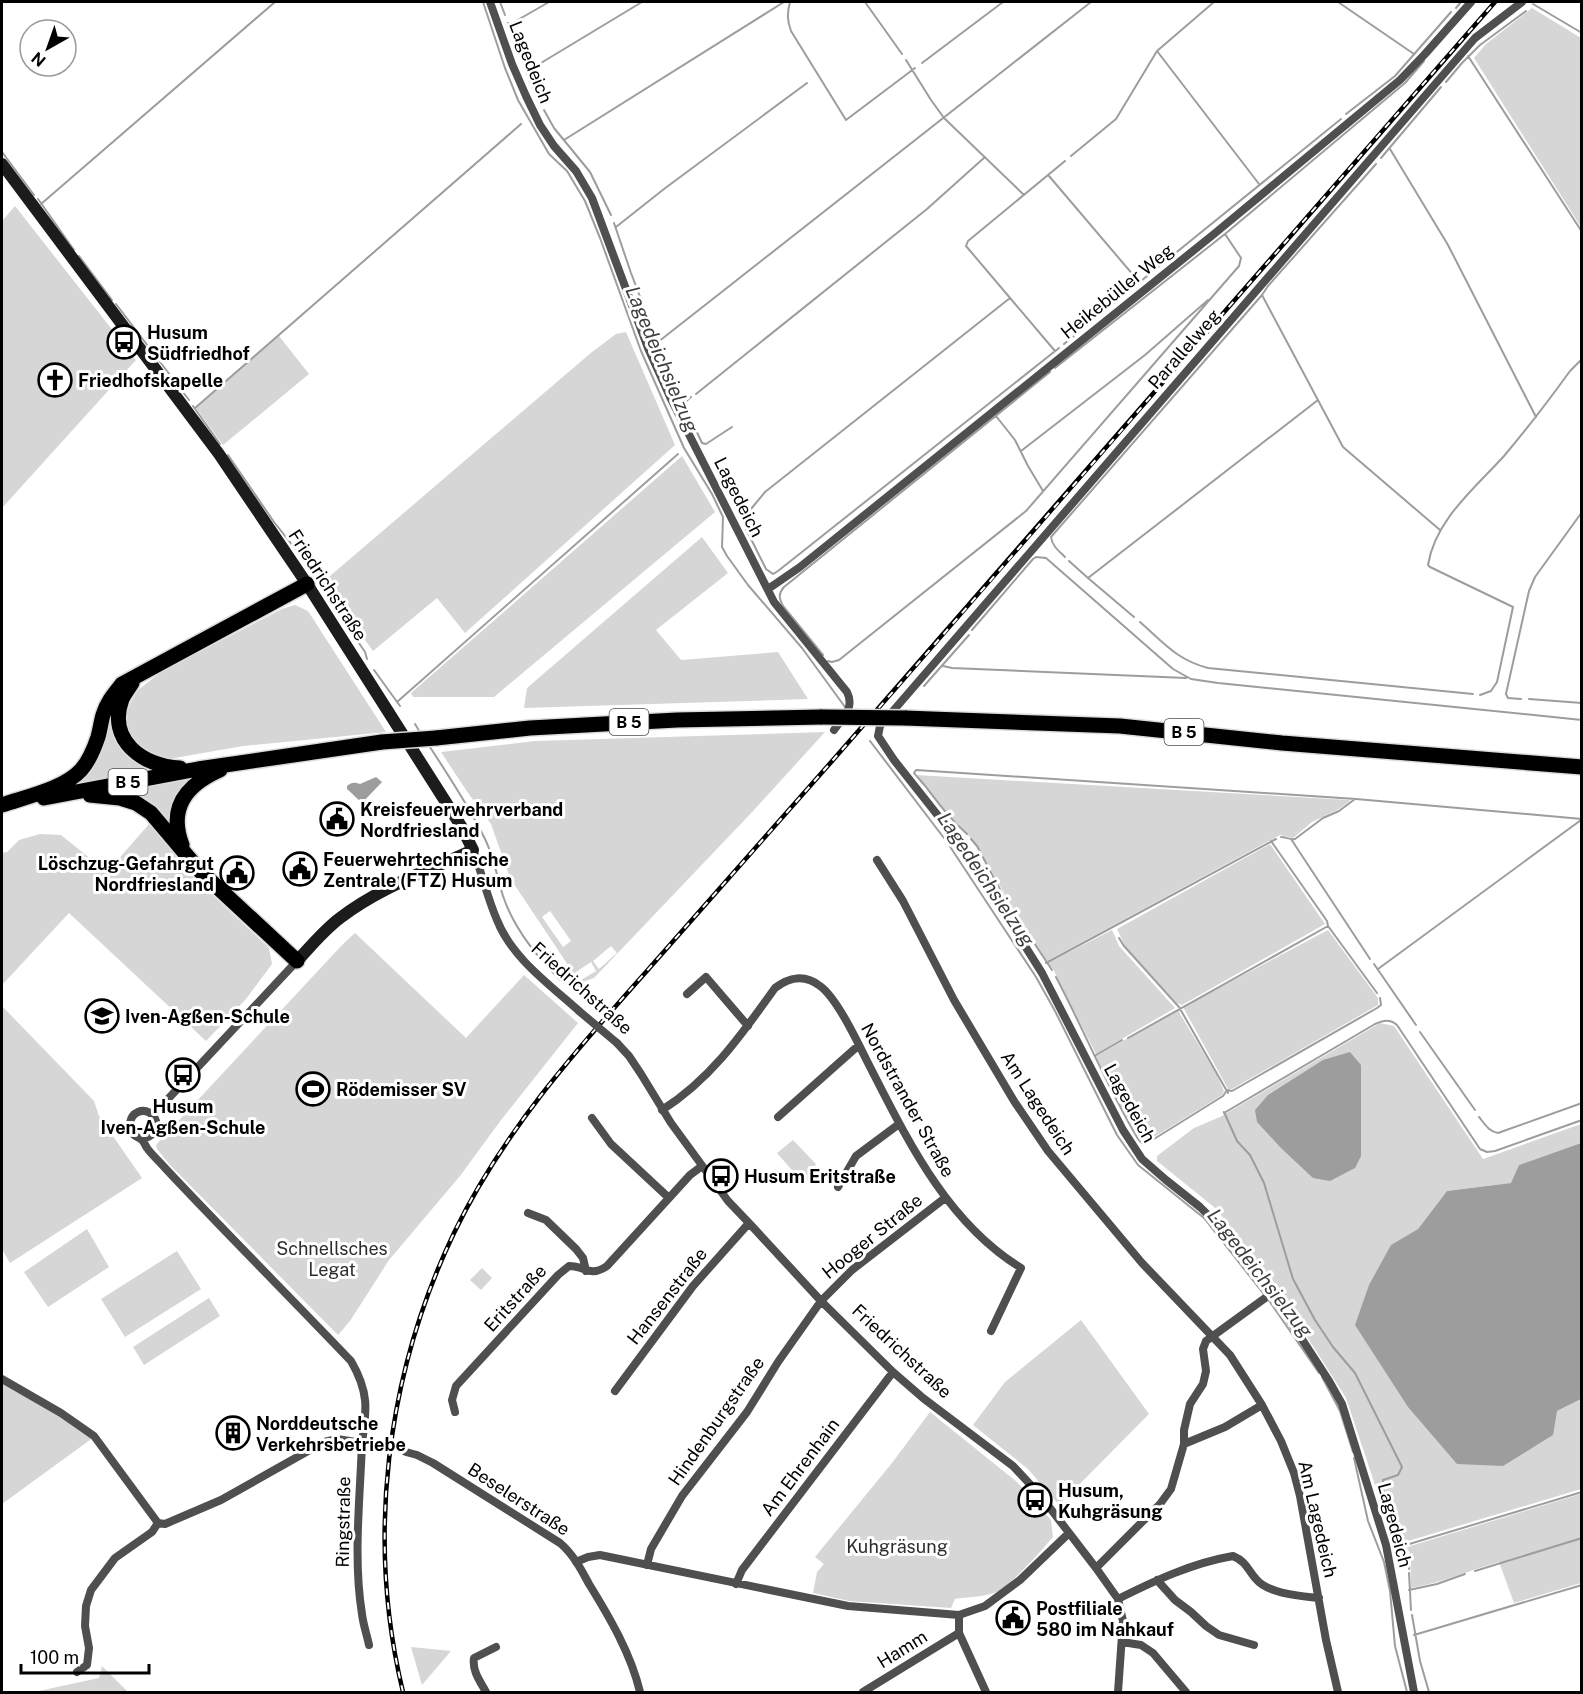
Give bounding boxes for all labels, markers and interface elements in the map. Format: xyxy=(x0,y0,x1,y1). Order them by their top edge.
north arrow xyxy=(18,18,78,78)
street label: Lagedeich xyxy=(505,18,557,106)
text: N xyxy=(28,48,50,70)
street label: Heikebüller Weg xyxy=(1057,239,1177,343)
water label: Lagedeichsielzug xyxy=(620,282,704,436)
street label: Parallelweg xyxy=(1144,305,1224,393)
place label: Husum Südfriedhof xyxy=(147,322,250,364)
bus stop icon: Husum Südfriedhof xyxy=(106,324,142,360)
church icon: Friedhofskapelle xyxy=(37,362,73,398)
place label: Friedhofskapelle xyxy=(78,370,223,391)
street label: Lagedeich xyxy=(710,454,768,540)
street label: Friedrichstraße xyxy=(284,526,372,644)
road number: B 5 xyxy=(610,709,648,735)
road number: B 5 xyxy=(1164,719,1204,745)
road number: B 5 xyxy=(108,769,148,795)
place label: Kreisfeuerwehrverband Nordfriesland xyxy=(360,799,563,841)
public building icon: Kreisfeuerwehrverband Nordfriesland xyxy=(319,801,355,837)
water label: Lagedeichsielzug xyxy=(932,807,1040,951)
place label: Feuerwehrtechnische Zentrale (FTZ) Husum xyxy=(323,849,512,891)
public building icon: Feuerwehrtechnische Zentrale (FTZ) Husum xyxy=(282,851,318,887)
place label: Löschzug-Gefahrgut Nordfriesland xyxy=(38,853,214,895)
public building icon: Löschzug-Gefahrgut Nordfriesland xyxy=(219,855,255,891)
street label: Friedrichstraße xyxy=(527,937,637,1039)
school or university icon: Iven-Agßen-Schule xyxy=(84,998,120,1034)
place label: Iven-Agßen-Schule xyxy=(125,1006,290,1027)
street label: Nordstrander Straße xyxy=(857,1019,959,1181)
street label: Am Lagedeich xyxy=(997,1047,1079,1159)
bus stop icon: Husum Iven-Agßen-Schule xyxy=(165,1057,201,1093)
street label: Lagedeich xyxy=(1100,1060,1160,1146)
sports icon: Rödemisser SV xyxy=(295,1071,331,1107)
place label: Rödemisser SV xyxy=(336,1079,467,1100)
place label: Husum Iven-Agßen-Schule xyxy=(101,1096,265,1138)
bus stop icon: Husum Eritstraße xyxy=(703,1158,739,1194)
place label: Husum Eritstraße xyxy=(744,1166,896,1187)
street label: Hooger Straße xyxy=(818,1189,926,1283)
water label: Lagedeichsielzug xyxy=(1202,1204,1318,1342)
park label: Schnellsches Legat xyxy=(276,1238,388,1280)
street label: Hansenstraße xyxy=(623,1243,711,1349)
street label: Eritstraße xyxy=(480,1260,550,1336)
street label: Friedrichstraße xyxy=(848,1300,956,1402)
street label: Hindenburgstraße xyxy=(664,1353,768,1489)
place label: Norddeutsche Verkehrsbetriebe xyxy=(256,1413,406,1455)
street label: Am Ehrenhain xyxy=(756,1414,844,1520)
building icon: Norddeutsche Verkehrsbetriebe xyxy=(215,1415,251,1451)
street label: Beselerstraße xyxy=(464,1458,574,1540)
street label: Am Lagedeich xyxy=(1294,1459,1342,1579)
street label: Ringstraße xyxy=(332,1476,354,1568)
place label: Husum, Kuhgräsung xyxy=(1058,1480,1163,1522)
street label: Lagedeich xyxy=(1374,1480,1416,1570)
bus stop icon: Husum, Kuhgräsung xyxy=(1017,1482,1053,1518)
park label: Kuhgräsung xyxy=(846,1536,948,1557)
place label: Postfiliale 580 im Nahkauf xyxy=(1036,1598,1174,1640)
public building icon: Postfiliale 580 im Nahkauf xyxy=(995,1600,1031,1636)
street label: Hamm xyxy=(873,1626,931,1672)
scale bar xyxy=(21,1637,148,1675)
text: 100 m xyxy=(30,1647,79,1668)

